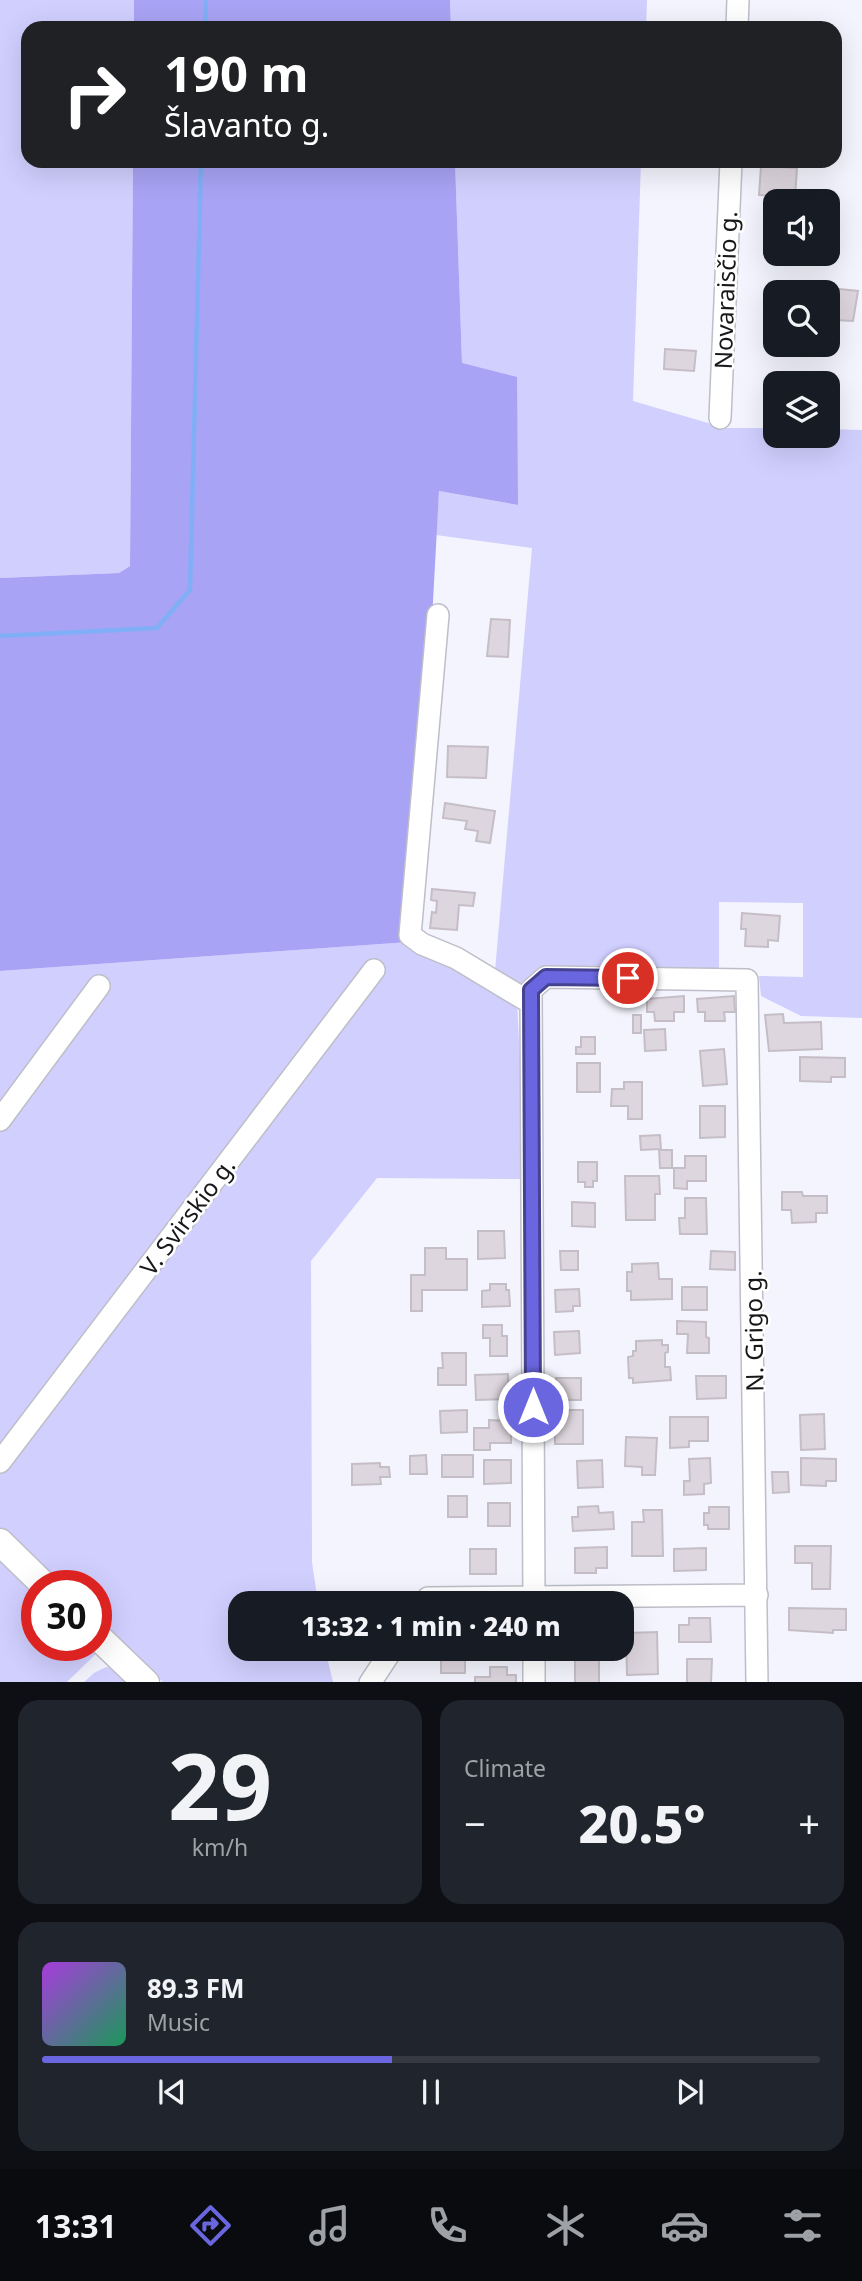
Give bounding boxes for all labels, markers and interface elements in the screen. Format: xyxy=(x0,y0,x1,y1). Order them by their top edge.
text: 190 m xyxy=(164,40,309,106)
icon: right xyxy=(49,49,140,140)
text: Šlavanto g. xyxy=(164,103,329,146)
map controls xyxy=(763,189,840,448)
button: sound xyxy=(763,189,840,266)
street label: Novaraisčio g. xyxy=(706,210,744,370)
button: search xyxy=(763,280,840,357)
button: layers xyxy=(763,371,840,448)
pin xyxy=(598,948,658,1008)
icon: arrive xyxy=(609,959,647,997)
street label: V. Svirskio g. xyxy=(132,1150,242,1282)
street label: N. Grigo g. xyxy=(735,1270,771,1392)
position arrow xyxy=(496,1370,570,1444)
speed limit sign: 30 xyxy=(21,1570,112,1661)
text: 13:32 · 1 min · 240 m xyxy=(301,1608,561,1644)
text: 29 xyxy=(168,1723,272,1847)
text: Climate xyxy=(464,1752,546,1784)
text: 20.5° xyxy=(579,1787,705,1858)
text: − xyxy=(464,1797,486,1849)
text: + xyxy=(798,1797,820,1849)
text: km/h xyxy=(192,1831,248,1863)
text: 89.3 FM xyxy=(147,1970,244,2006)
text: Music xyxy=(147,2006,210,2038)
icon: previous xyxy=(153,2073,191,2111)
icon: pause xyxy=(412,2073,450,2111)
icon: next xyxy=(671,2073,709,2111)
icon: directions xyxy=(186,2201,235,2250)
icon: music xyxy=(305,2201,354,2250)
icon: phone xyxy=(423,2201,472,2250)
icon: climate xyxy=(541,2201,590,2250)
icon: car xyxy=(660,2201,709,2250)
icon: filters xyxy=(778,2201,827,2250)
text: 13:31 xyxy=(35,2204,117,2247)

